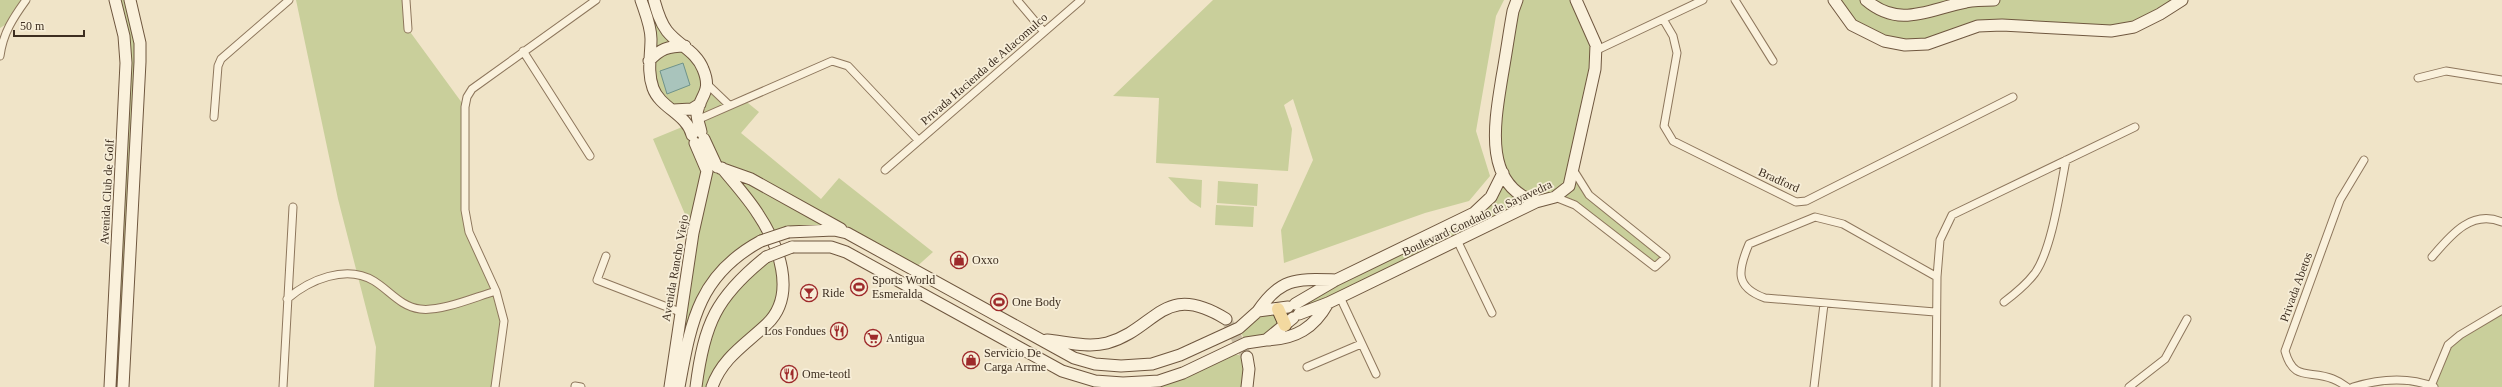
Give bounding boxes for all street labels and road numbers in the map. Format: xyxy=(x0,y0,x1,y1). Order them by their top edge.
street label: Privada Hacienda de Atlacomulco xyxy=(918,10,1050,128)
street label: Avenida Club de Golf xyxy=(97,139,117,245)
street label: Bradford xyxy=(1756,165,1802,195)
street label: Boulevard Condado de Sayavedra xyxy=(1400,177,1555,259)
street label: Avenida Rancho Viejo xyxy=(659,214,691,322)
street label: Privada Abetos xyxy=(2277,250,2315,324)

